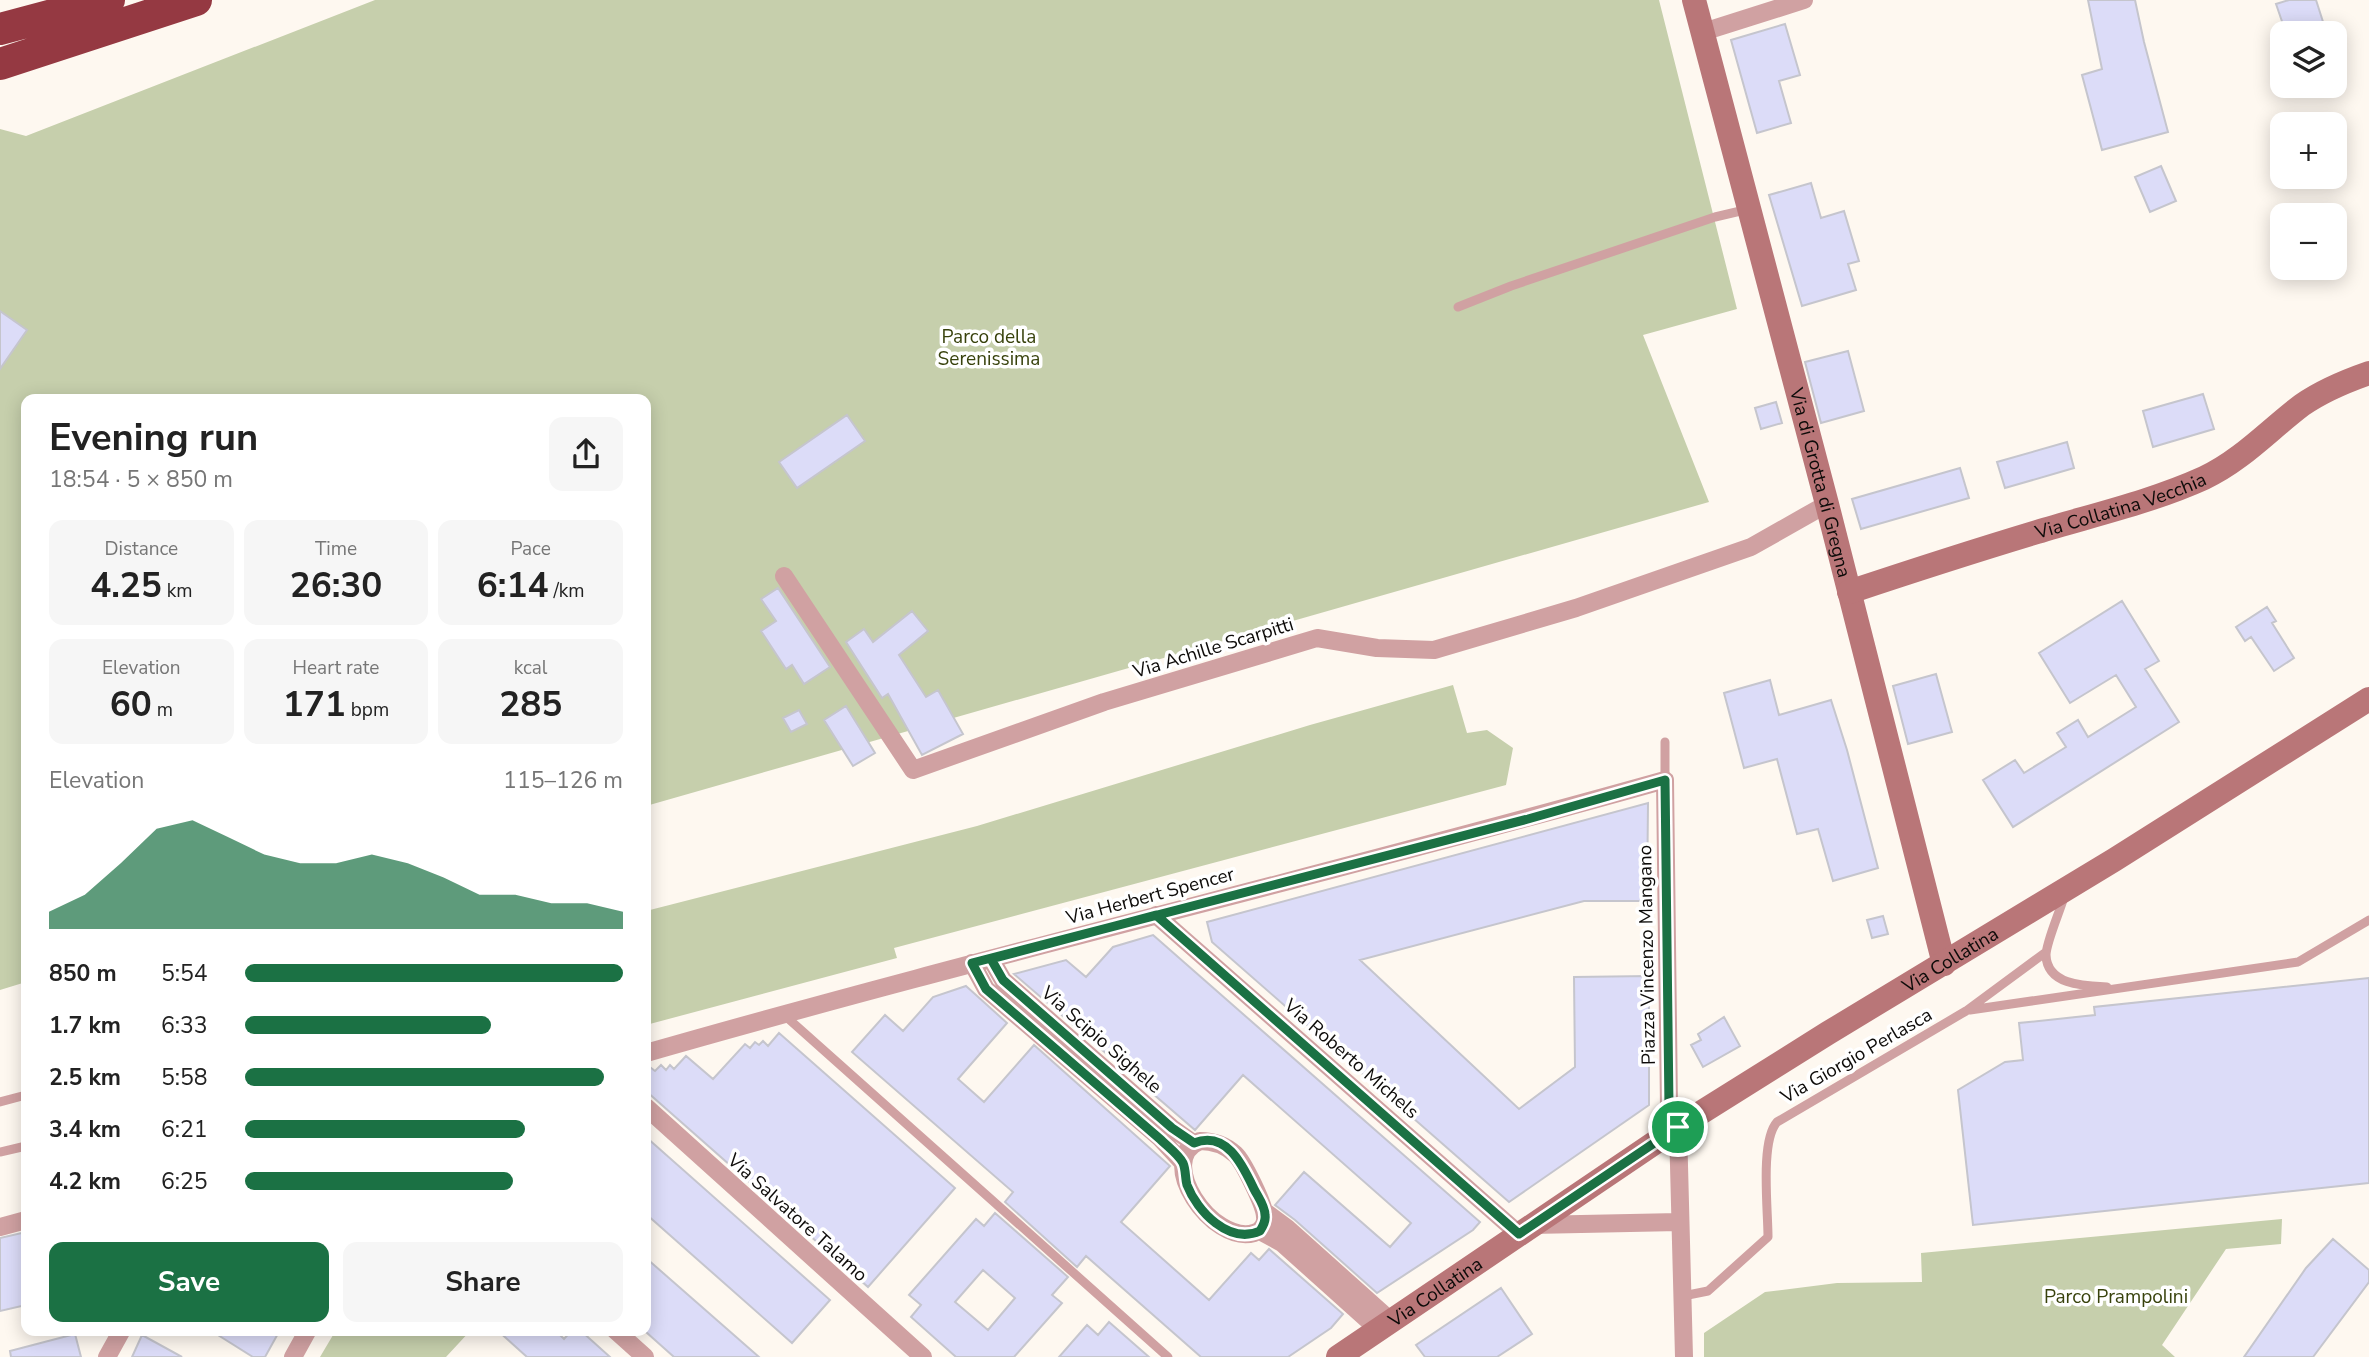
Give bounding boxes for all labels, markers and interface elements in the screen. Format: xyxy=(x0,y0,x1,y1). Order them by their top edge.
map controls xyxy=(2270,21,2347,280)
button: layers xyxy=(2270,21,2347,98)
button: + xyxy=(2270,112,2347,189)
button: − xyxy=(2270,203,2347,280)
park label: Parco della Serenissima xyxy=(938,324,1040,372)
street label: Via di Grotta di Gregna xyxy=(1783,384,1857,580)
text: Evening run xyxy=(49,412,258,463)
button: share xyxy=(549,417,623,491)
text: 18:54 · 5 × 850 m xyxy=(49,464,233,495)
street label: Via Collatina Vecchia xyxy=(2031,467,2211,546)
text: Distance xyxy=(104,536,178,562)
text: Time xyxy=(315,536,357,562)
text: Pace xyxy=(510,536,551,562)
text: 4.25 xyxy=(90,562,162,609)
text: 26:30 xyxy=(290,562,382,609)
text: 6:14 xyxy=(477,562,549,609)
text: km xyxy=(162,578,193,604)
text: /km xyxy=(549,578,584,604)
street label: Via Achille Scarpitti xyxy=(1129,611,1297,685)
text: Elevation xyxy=(102,655,181,681)
text: Heart rate xyxy=(293,655,379,681)
text: kcal xyxy=(514,655,548,681)
text: 60 xyxy=(110,681,152,728)
text: 171 xyxy=(283,681,346,728)
text: 285 xyxy=(499,681,562,728)
text: m xyxy=(152,697,173,723)
text: bpm xyxy=(346,697,389,723)
text: Elevation xyxy=(49,765,144,796)
text: 115–126 m xyxy=(503,765,623,796)
street label: Piazza Vincenzo Mangano xyxy=(1632,845,1662,1065)
street label: Via Herbert Spencer xyxy=(1062,861,1237,931)
street label: Via Collatina xyxy=(1896,921,2004,1000)
text: 850 m xyxy=(49,958,117,989)
text: 5:54 xyxy=(161,958,208,989)
street label: Via Scipio Sighele xyxy=(1035,979,1167,1099)
street label: Via Roberto Michels xyxy=(1278,992,1424,1125)
street label: Via Giorgio Perlasca xyxy=(1775,1002,1937,1110)
text: 1.7 km xyxy=(49,1010,121,1041)
text: 6:33 xyxy=(161,1010,208,1041)
text: 2.5 km xyxy=(49,1062,121,1093)
text: 5:58 xyxy=(161,1062,208,1093)
pin xyxy=(1648,1097,1708,1157)
icon: arrive xyxy=(1659,1108,1697,1146)
text: 3.4 km xyxy=(49,1114,121,1145)
text: 6:21 xyxy=(161,1114,208,1145)
street label: Via Salvatore Talamo xyxy=(721,1147,873,1288)
text: 4.2 km xyxy=(49,1166,121,1197)
text: 6:25 xyxy=(161,1166,208,1197)
button: Save xyxy=(49,1242,329,1322)
button: Share xyxy=(343,1242,623,1322)
street label: Via Collatina xyxy=(1382,1251,1488,1334)
park label: Parco Prampolini xyxy=(2044,1284,2188,1310)

